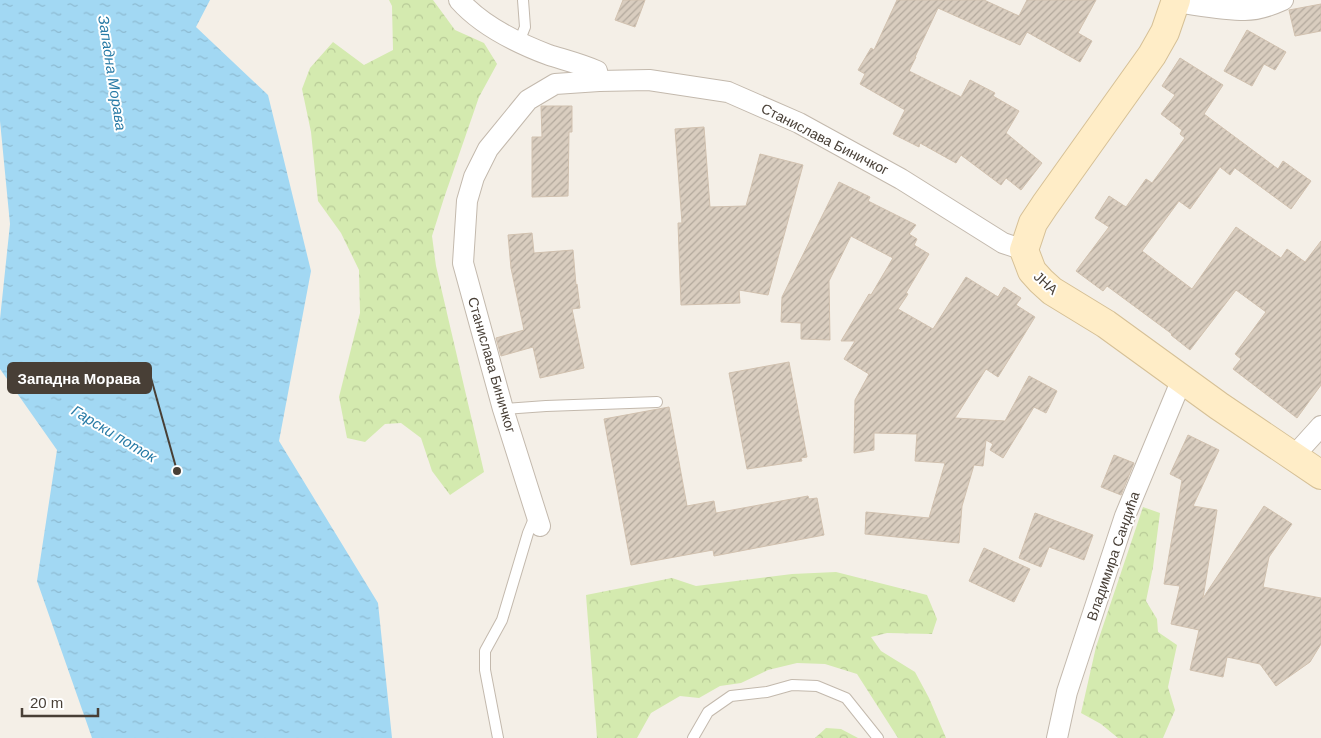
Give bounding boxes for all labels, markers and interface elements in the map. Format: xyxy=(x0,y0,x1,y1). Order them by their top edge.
water label: Западна Морава xyxy=(95,14,130,132)
street label: Станислава Биничког xyxy=(759,100,891,178)
street label: ЈНА xyxy=(1031,268,1062,298)
street label: Станислава Биничког xyxy=(465,295,519,435)
callout: Западна Морава xyxy=(8,363,151,393)
text: Западна Морава xyxy=(18,370,141,387)
water label: Гарски поток xyxy=(69,402,160,466)
street label: Владимира Сандића xyxy=(1083,489,1143,623)
scale bar xyxy=(22,686,99,718)
text: 20 m xyxy=(30,694,63,711)

